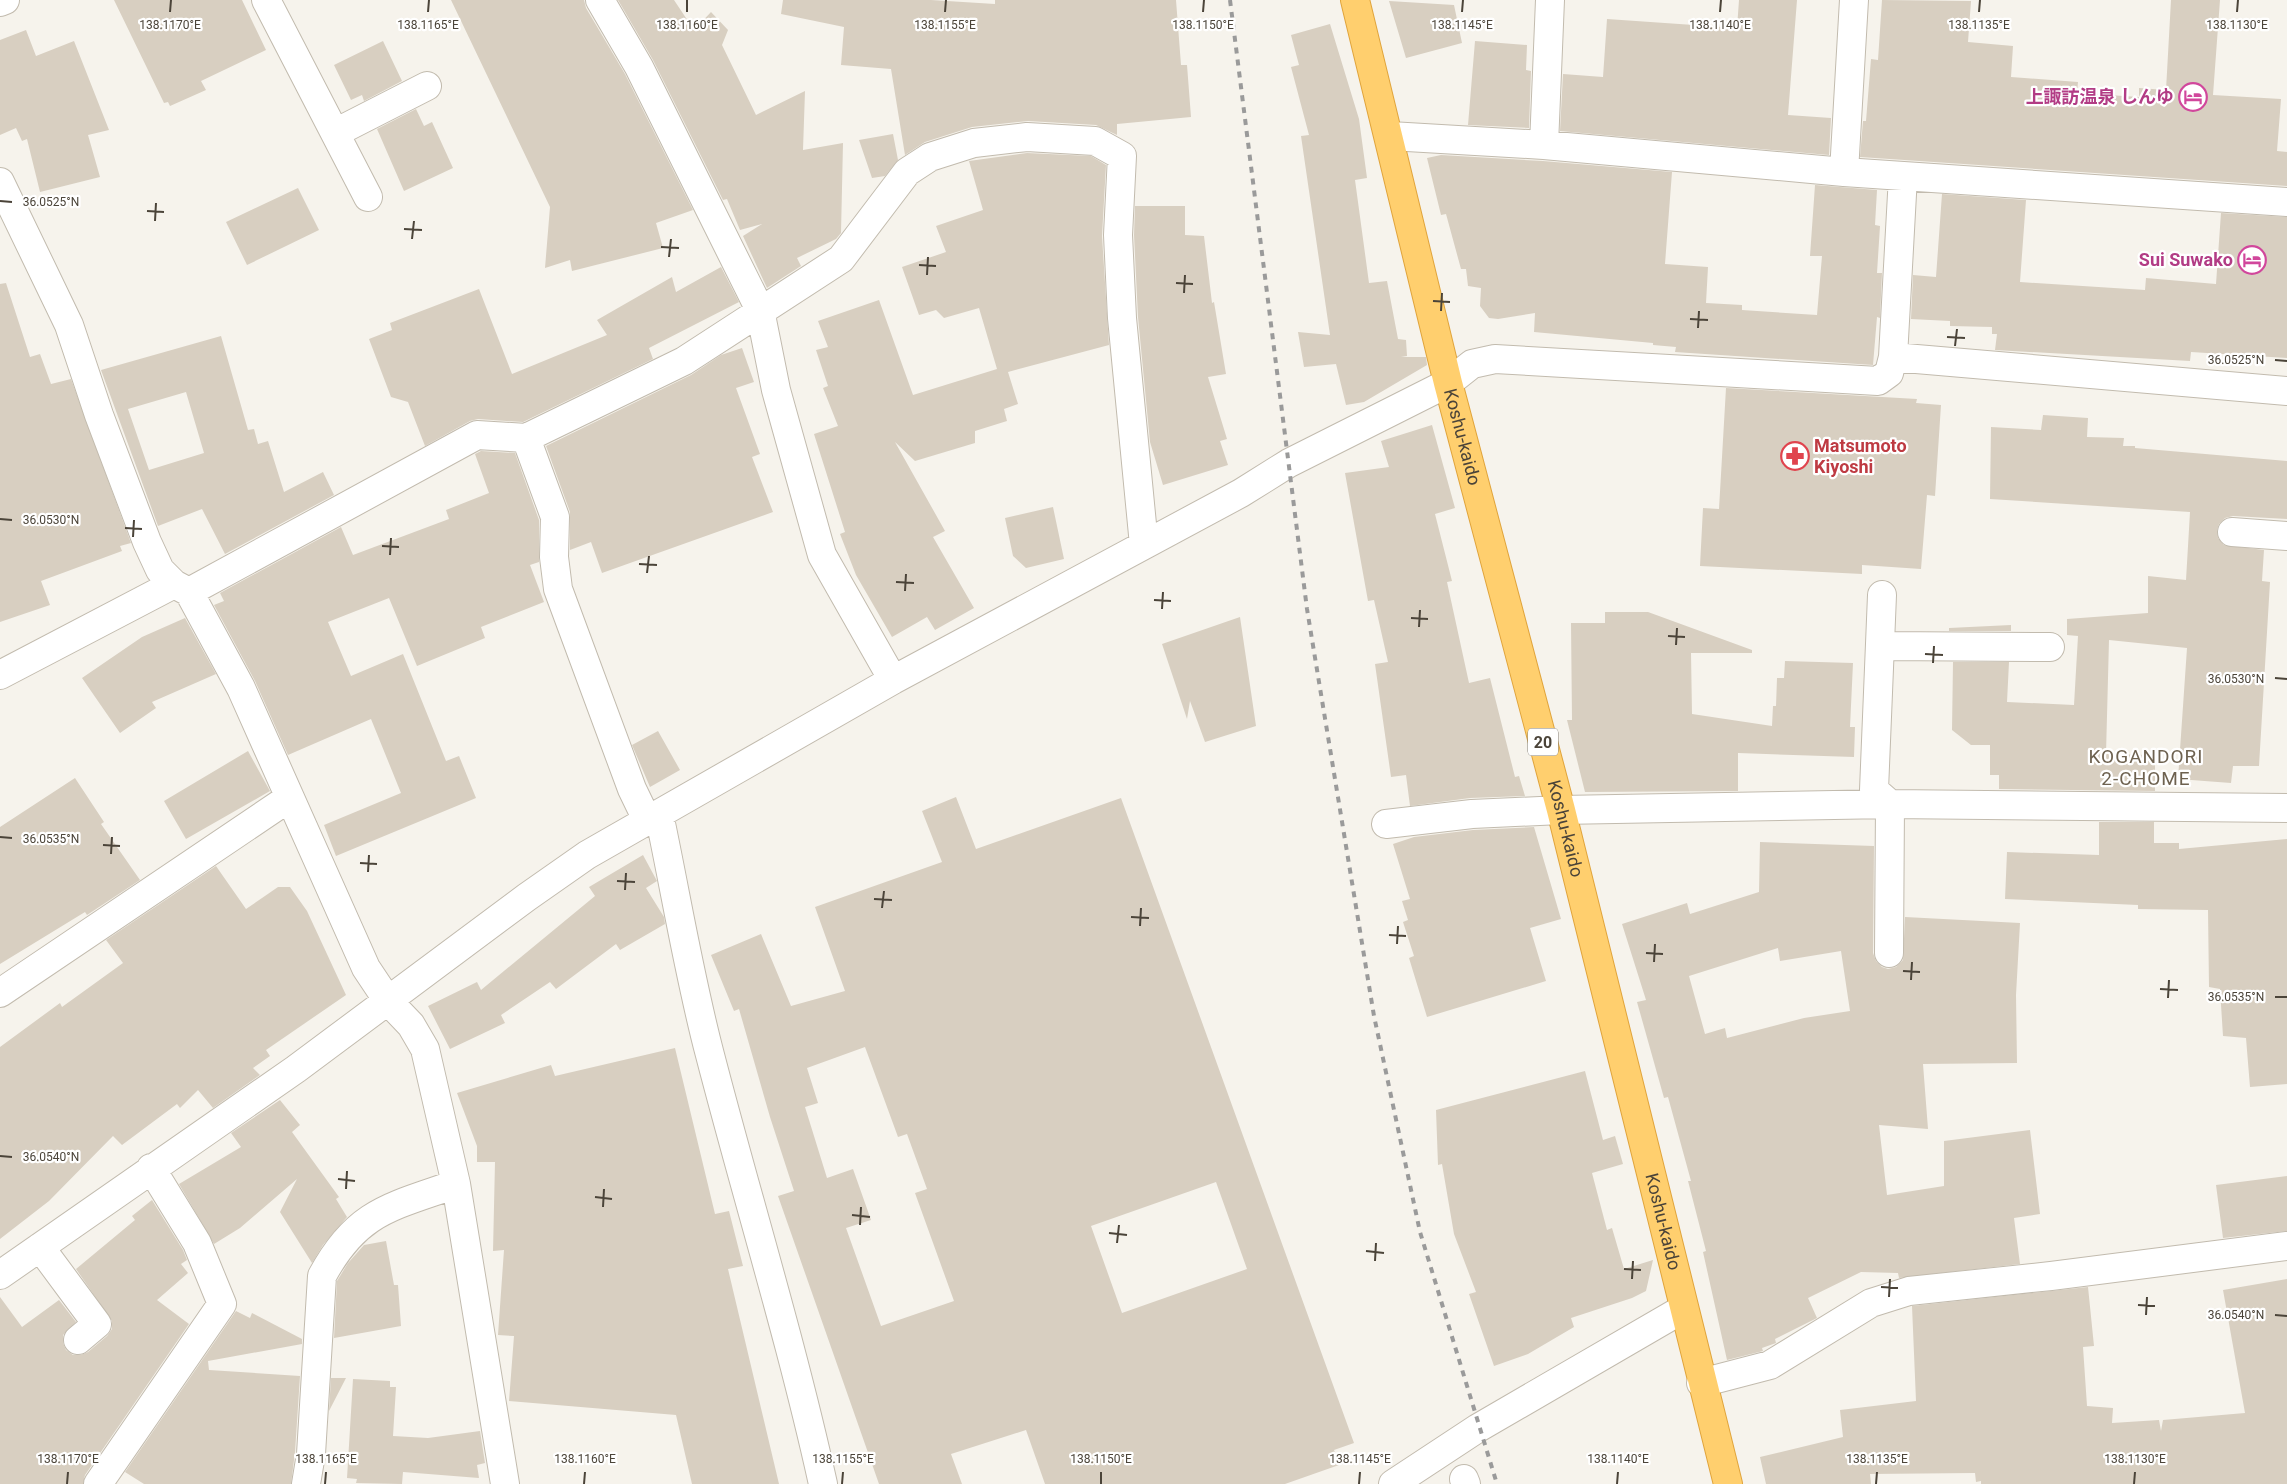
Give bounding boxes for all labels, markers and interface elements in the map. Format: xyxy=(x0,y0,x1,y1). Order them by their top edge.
text: 138.1170°E xyxy=(139,18,201,32)
text: 138.1165°E xyxy=(397,18,459,32)
text: 138.1160°E xyxy=(656,18,718,32)
text: 138.1155°E xyxy=(914,18,976,32)
text: 138.1150°E xyxy=(1172,18,1234,32)
text: 138.1145°E xyxy=(1431,18,1493,32)
text: 138.1140°E xyxy=(1689,18,1751,32)
text: 138.1135°E xyxy=(1948,18,2010,32)
text: 138.1130°E xyxy=(2206,18,2268,32)
hotel icon: 上諏訪温泉 しんゆ xyxy=(2178,82,2208,112)
place label: 上諏訪温泉 しんゆ xyxy=(2026,86,2174,107)
text: 36.0525°N xyxy=(23,195,79,209)
hotel icon: Sui Suwako xyxy=(2237,245,2267,275)
place label: Sui Suwako xyxy=(2139,249,2233,270)
text: 36.0525°N xyxy=(2208,353,2264,367)
street label: Koshu-kaido xyxy=(1440,386,1486,488)
place label: Matsumoto Kiyoshi xyxy=(1814,435,1907,477)
pharmacy icon: Matsumoto Kiyoshi xyxy=(1780,441,1810,471)
text: 36.0530°N xyxy=(23,513,79,527)
text: 36.0530°N xyxy=(2208,672,2264,686)
road number: 20 xyxy=(1528,729,1558,756)
district label: KOGANDORI 2-CHOME xyxy=(2088,745,2204,790)
street label: Koshu-kaido xyxy=(1544,778,1588,879)
text: 36.0535°N xyxy=(23,832,79,846)
text: 36.0535°N xyxy=(2208,990,2264,1004)
text: 36.0540°N xyxy=(23,1150,79,1164)
street label: Koshu-kaido xyxy=(1641,1171,1686,1272)
text: 36.0540°N xyxy=(2208,1308,2264,1322)
text: 138.1170°E xyxy=(37,1452,99,1466)
text: 138.1165°E xyxy=(295,1452,357,1466)
text: 138.1160°E xyxy=(554,1452,616,1466)
text: 138.1155°E xyxy=(812,1452,874,1466)
text: 138.1150°E xyxy=(1070,1452,1132,1466)
text: 138.1145°E xyxy=(1329,1452,1391,1466)
text: 138.1140°E xyxy=(1587,1452,1649,1466)
text: 138.1135°E xyxy=(1846,1452,1908,1466)
text: 138.1130°E xyxy=(2104,1452,2166,1466)

